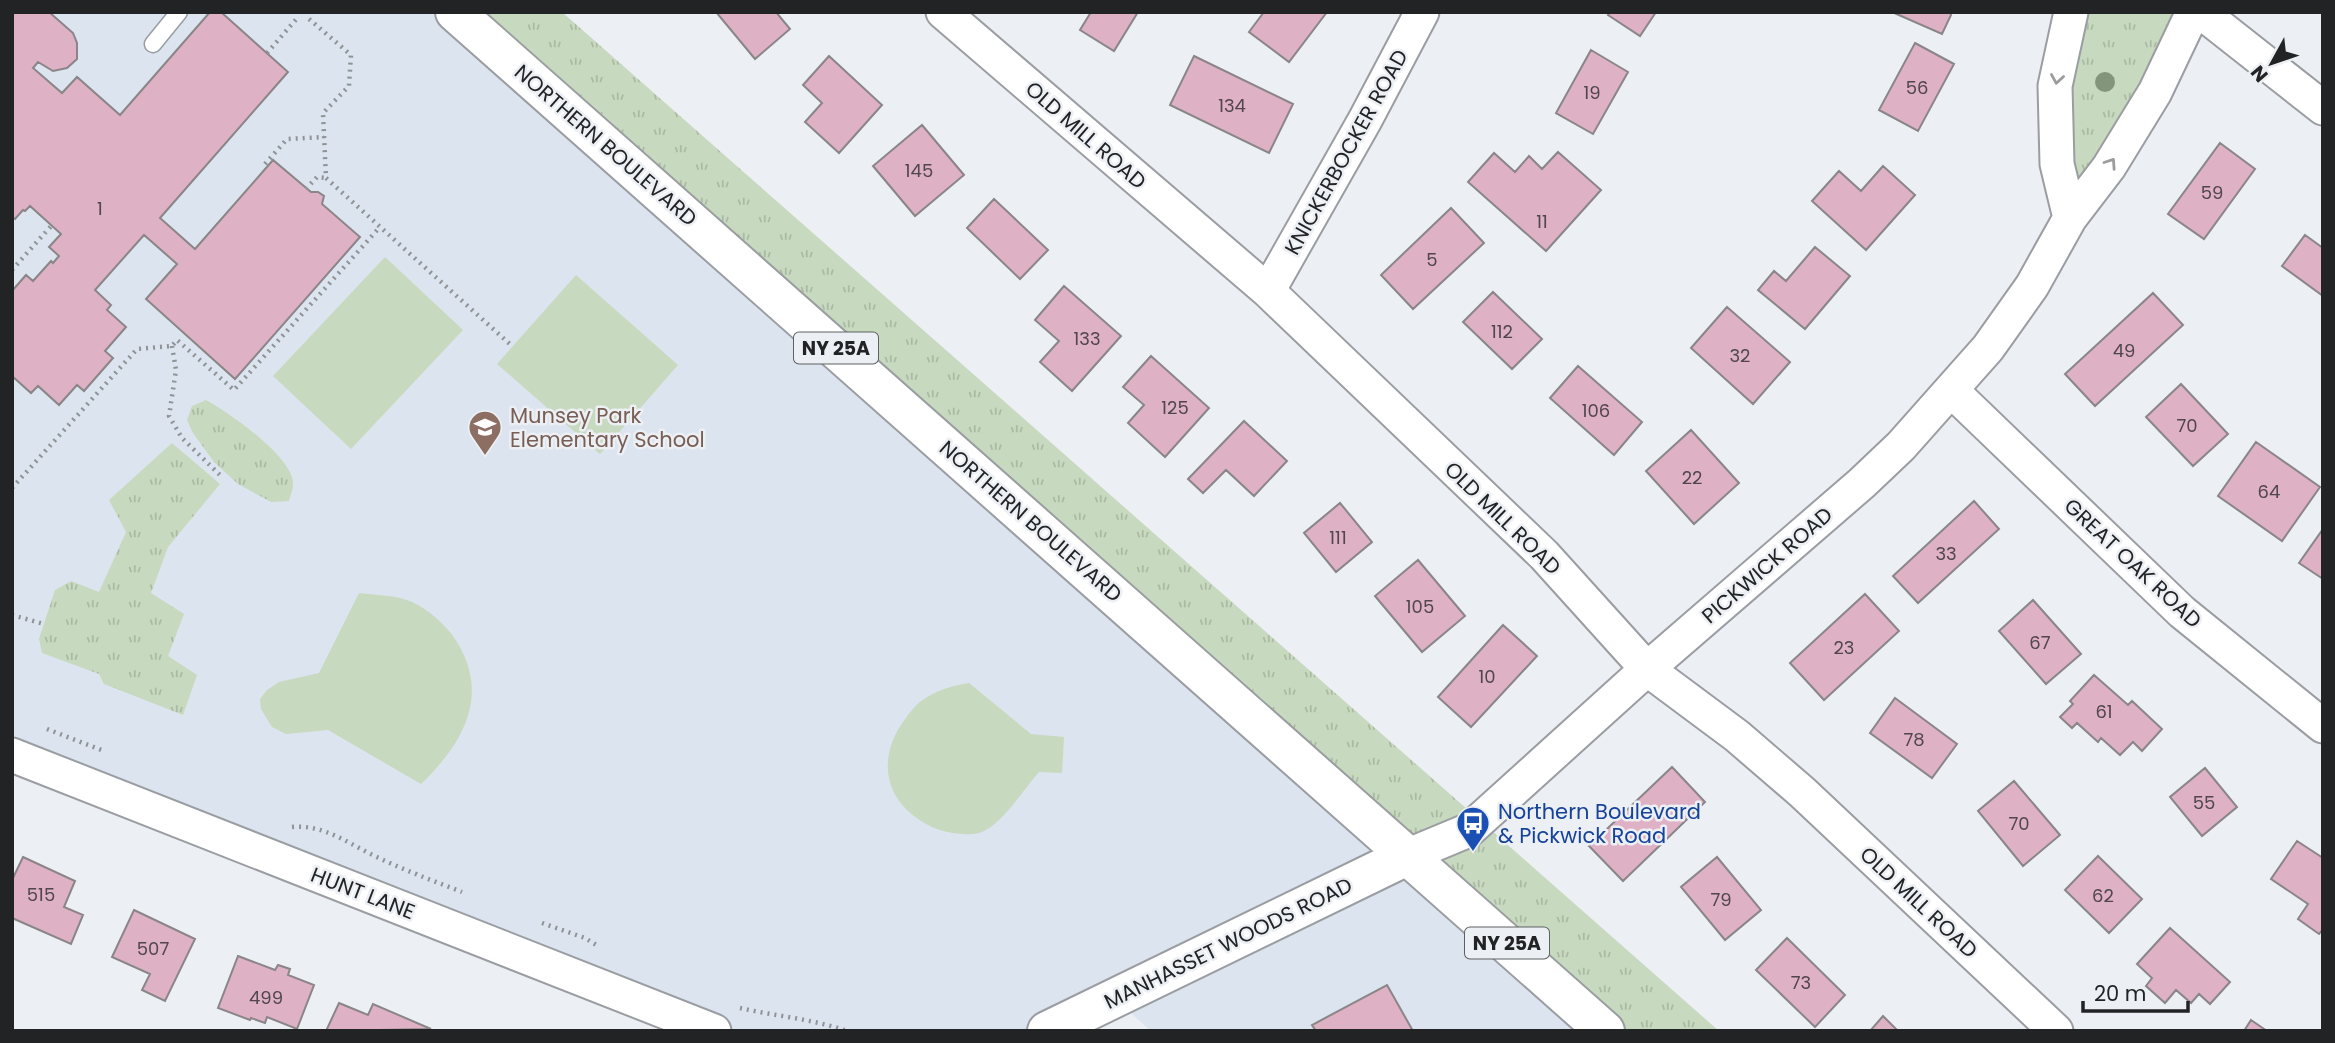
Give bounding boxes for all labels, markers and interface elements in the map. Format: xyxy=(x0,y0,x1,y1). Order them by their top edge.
north arrow xyxy=(2237,28,2307,98)
street label: KNICKERBOCKER ROAD xyxy=(1277,44,1415,260)
street label: NORTHERN BOULEVARD xyxy=(508,58,704,232)
text: N xyxy=(2244,59,2274,88)
one-way arrow xyxy=(2049,73,2064,85)
street label: OLD MILL ROAD xyxy=(1019,74,1153,196)
house number: 56 xyxy=(1906,75,1928,100)
house number: 19 xyxy=(1583,80,1601,105)
house number: 134 xyxy=(1218,93,1246,118)
house number: 145 xyxy=(905,158,933,183)
one-way arrow xyxy=(2103,158,2115,171)
house number: 59 xyxy=(2201,180,2223,205)
house number: 1 xyxy=(97,196,103,221)
house number: 11 xyxy=(1536,209,1548,234)
house number: 5 xyxy=(1426,247,1438,272)
house number: 112 xyxy=(1491,319,1513,344)
house number: 133 xyxy=(1074,326,1100,351)
road number: NY 25A xyxy=(794,332,878,364)
house number: 49 xyxy=(2113,338,2135,363)
house number: 32 xyxy=(1730,343,1750,368)
house number: 125 xyxy=(1161,395,1189,420)
house number: 106 xyxy=(1582,398,1610,423)
place label: Munsey Park Elementary School xyxy=(510,401,705,454)
school or university icon: Munsey Park Elementary School xyxy=(466,408,504,457)
house number: 70 xyxy=(2176,413,2198,438)
street label: NORTHERN BOULEVARD xyxy=(933,434,1129,608)
street label: OLD MILL ROAD xyxy=(1439,455,1567,581)
house number: 22 xyxy=(1682,465,1702,490)
house number: 64 xyxy=(2258,479,2280,504)
street label: GREAT OAK ROAD xyxy=(2058,492,2208,634)
street label: PICKWICK ROAD xyxy=(1695,500,1839,630)
house number: 111 xyxy=(1329,525,1347,550)
house number: 33 xyxy=(1935,541,1957,566)
house number: 105 xyxy=(1406,594,1434,619)
house number: 67 xyxy=(2029,630,2051,655)
house number: 23 xyxy=(1834,635,1854,660)
house number: 10 xyxy=(1478,664,1496,689)
house number: 61 xyxy=(2095,699,2113,724)
house number: 78 xyxy=(1903,727,1925,752)
house number: 55 xyxy=(2193,790,2215,815)
place label: Northern Boulevard & Pickwick Road xyxy=(1498,797,1701,850)
bus stop icon: Northern Boulevard & Pickwick Road xyxy=(1454,804,1492,853)
house number: 70 xyxy=(2008,811,2030,836)
street label: OLD MILL ROAD xyxy=(1854,840,1984,964)
street label: HUNT LANE xyxy=(307,860,419,926)
street label: MANHASSET WOODS ROAD xyxy=(1099,870,1357,1016)
house number: 515 xyxy=(27,882,55,907)
house number: 62 xyxy=(2092,883,2114,908)
house number: 79 xyxy=(1710,887,1732,912)
road number: NY 25A xyxy=(1465,928,1549,959)
house number: 507 xyxy=(137,936,169,961)
house number: 73 xyxy=(1791,970,1811,995)
scale bar xyxy=(2083,970,2188,1014)
text: 20 m xyxy=(2094,979,2147,1008)
house number: 499 xyxy=(249,985,283,1010)

